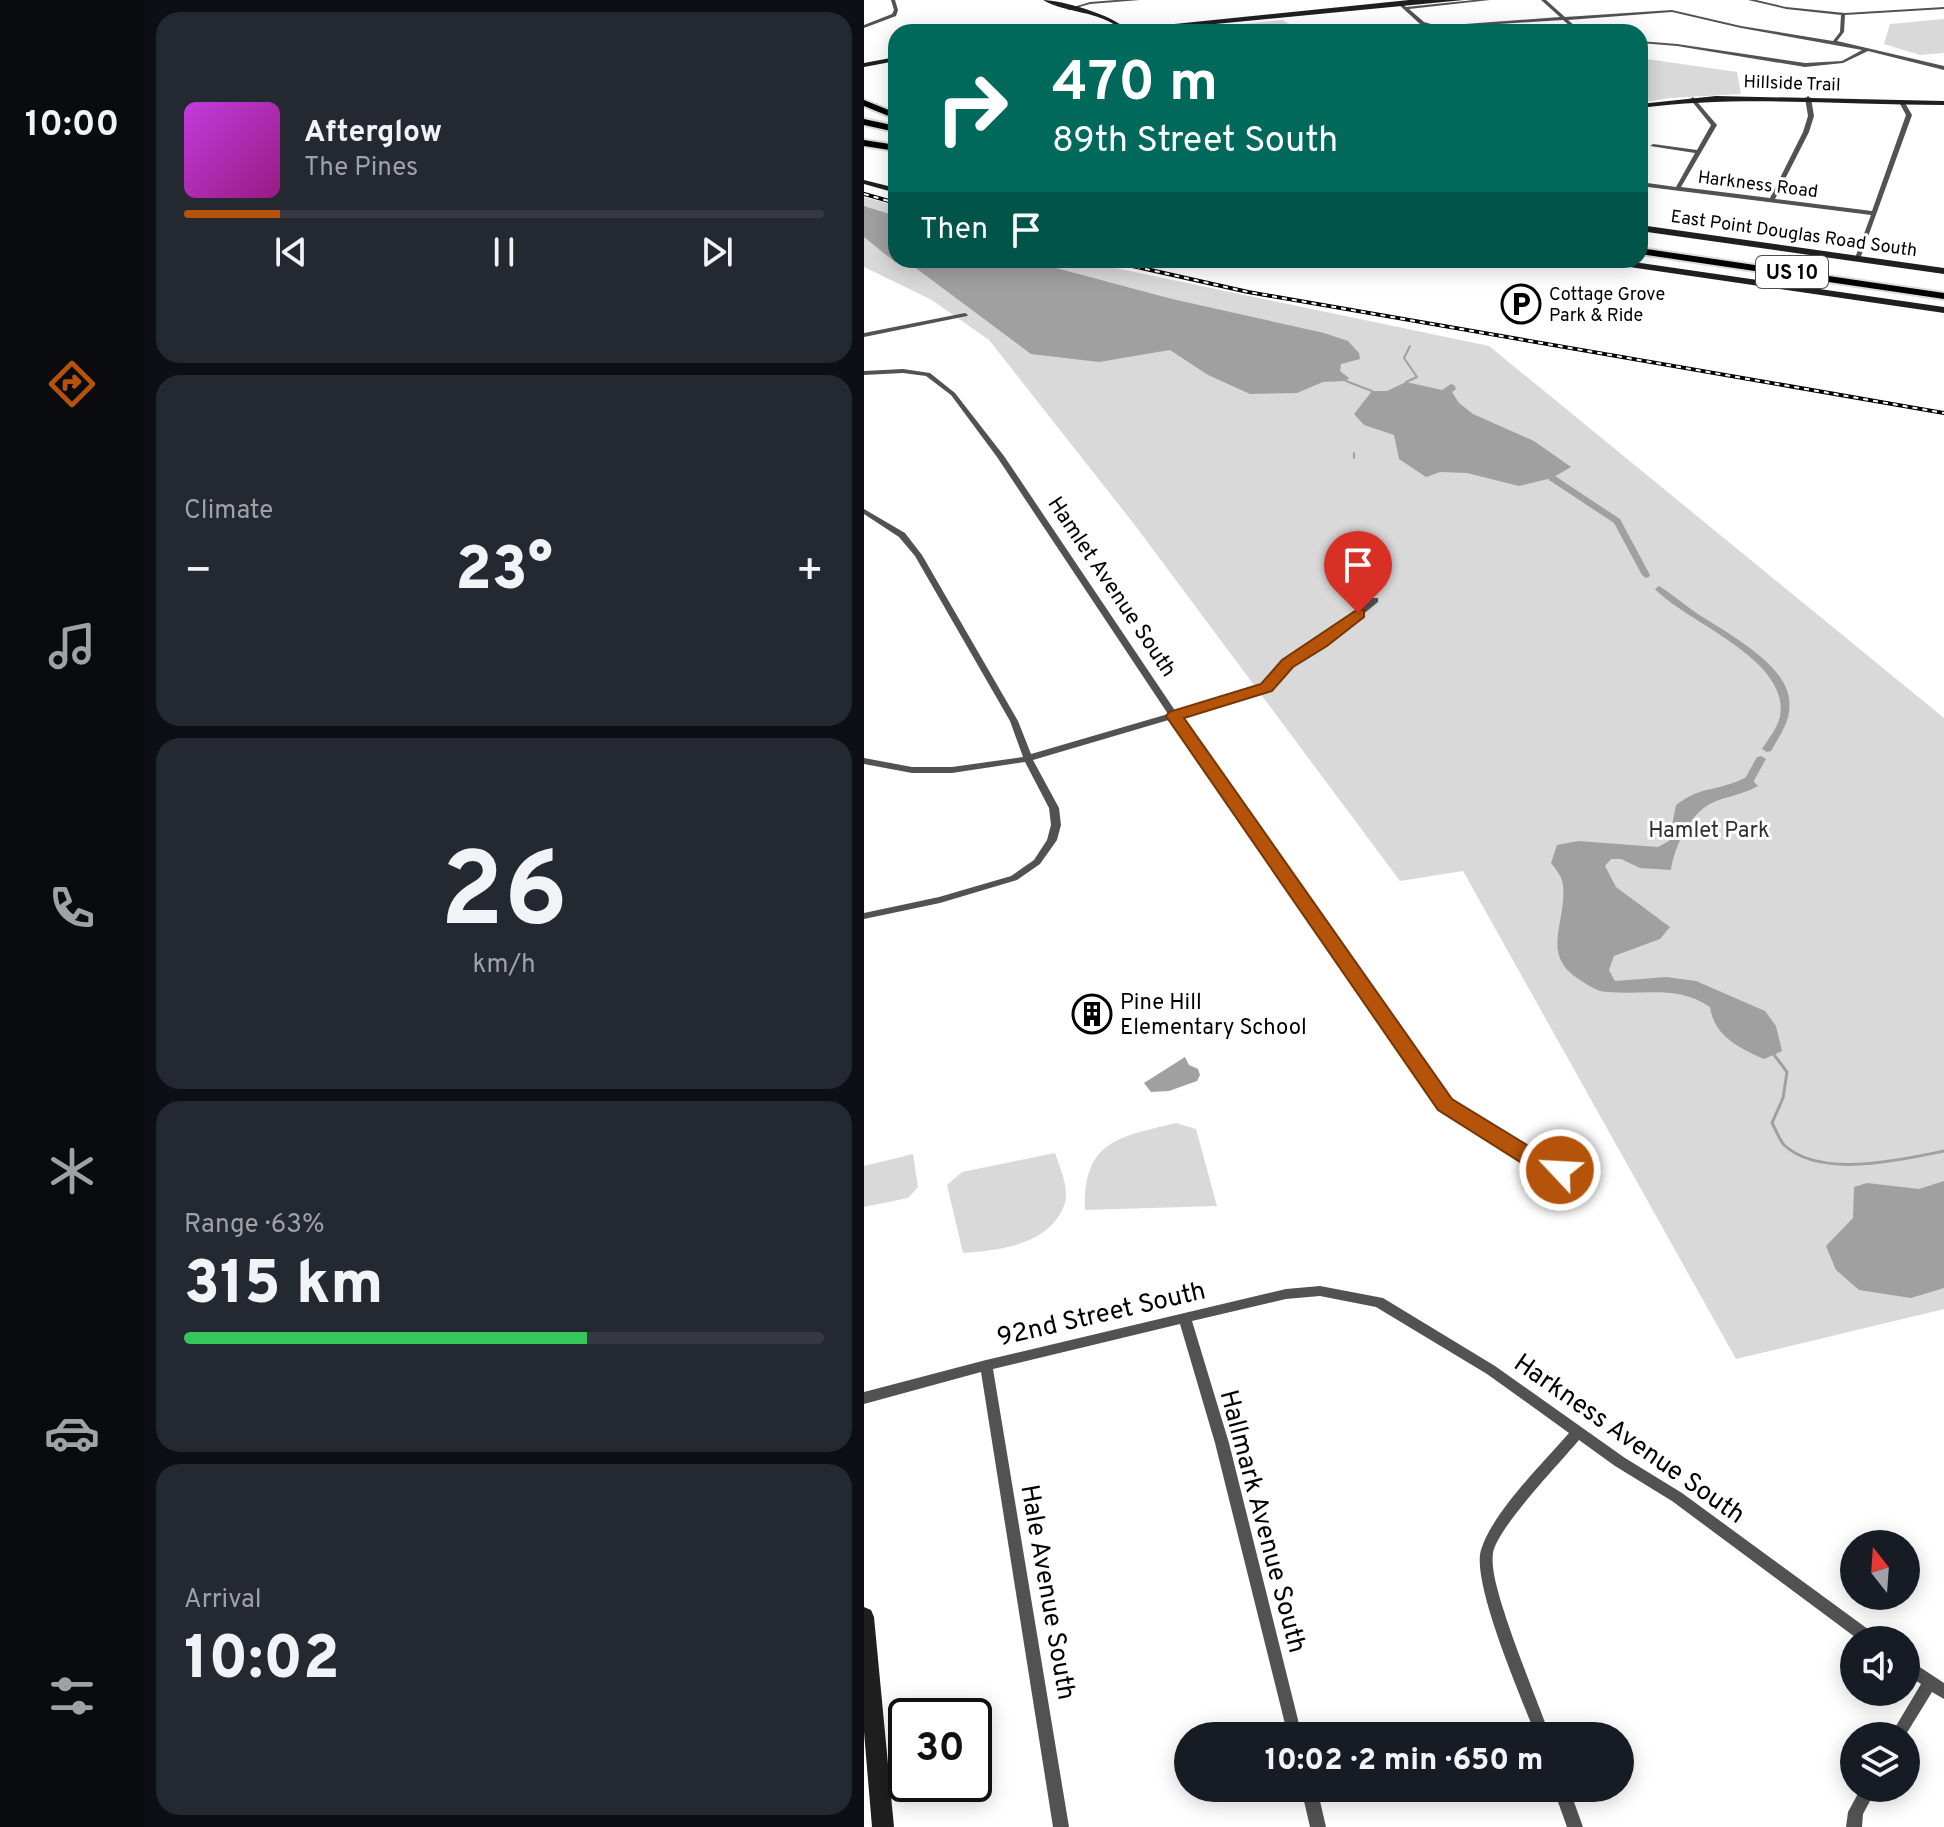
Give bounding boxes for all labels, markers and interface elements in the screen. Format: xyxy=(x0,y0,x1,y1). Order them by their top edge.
text: 470 m xyxy=(1052,50,1218,120)
icon: right xyxy=(920,56,1024,160)
street label: Hillside Trail xyxy=(1743,71,1841,98)
text: 10:00 xyxy=(25,103,119,149)
text: Afterglow xyxy=(304,115,442,152)
text: 89th Street South xyxy=(1052,119,1338,165)
text: The Pines xyxy=(304,152,418,185)
street label: Harkness Road xyxy=(1696,167,1819,204)
street label: East Point Douglas Road South xyxy=(1669,206,1919,263)
icon: arrive xyxy=(1004,208,1048,252)
text: Then xyxy=(920,212,988,249)
icon: previous xyxy=(269,230,313,274)
icon: pause xyxy=(482,230,526,274)
icon: next xyxy=(695,230,739,274)
road number: US 10 xyxy=(1756,256,1828,288)
parking icon: Cottage Grove Park & Ride xyxy=(1500,283,1542,325)
place label: Cottage Grove Park & Ride xyxy=(1549,284,1665,328)
icon: directions xyxy=(44,356,100,412)
street label: Hamlet Avenue South xyxy=(1041,492,1181,683)
text: Climate xyxy=(184,495,273,528)
pin xyxy=(1324,531,1392,613)
text: 23° xyxy=(455,535,553,611)
icon: arrive xyxy=(1336,543,1380,587)
text: − xyxy=(184,545,212,601)
text: + xyxy=(796,545,824,601)
icon: music xyxy=(44,618,100,674)
park label: Hamlet Park xyxy=(1648,818,1770,845)
text: 26 xyxy=(440,831,568,963)
icon: phone xyxy=(44,880,100,936)
text: km/h xyxy=(472,949,536,982)
place label: Pine Hill Elementary School xyxy=(1120,990,1307,1042)
building icon: Pine Hill Elementary School xyxy=(1071,993,1113,1035)
position arrow xyxy=(1518,1128,1602,1212)
icon: climate xyxy=(44,1143,100,1199)
text: Range · 63% xyxy=(184,1209,325,1242)
text: 315 km xyxy=(184,1249,383,1325)
street label: 92nd Street South xyxy=(994,1275,1209,1355)
street label: Harkness Avenue South xyxy=(1507,1348,1751,1532)
street label: Hallmark Avenue South xyxy=(1211,1387,1313,1657)
icon: car xyxy=(44,1405,100,1461)
street label: Hale Avenue South xyxy=(1011,1482,1082,1703)
north arrow xyxy=(1840,1530,1920,1610)
map controls xyxy=(1840,1530,1920,1802)
text: Arrival xyxy=(184,1584,262,1617)
text: 10:02 xyxy=(184,1624,340,1700)
button: sound xyxy=(1840,1626,1920,1706)
icon: filters xyxy=(44,1668,100,1724)
speed limit sign: 30 xyxy=(888,1698,992,1802)
button: layers xyxy=(1840,1722,1920,1802)
text: 10:02 · 2 min · 650 m xyxy=(1265,1743,1543,1780)

